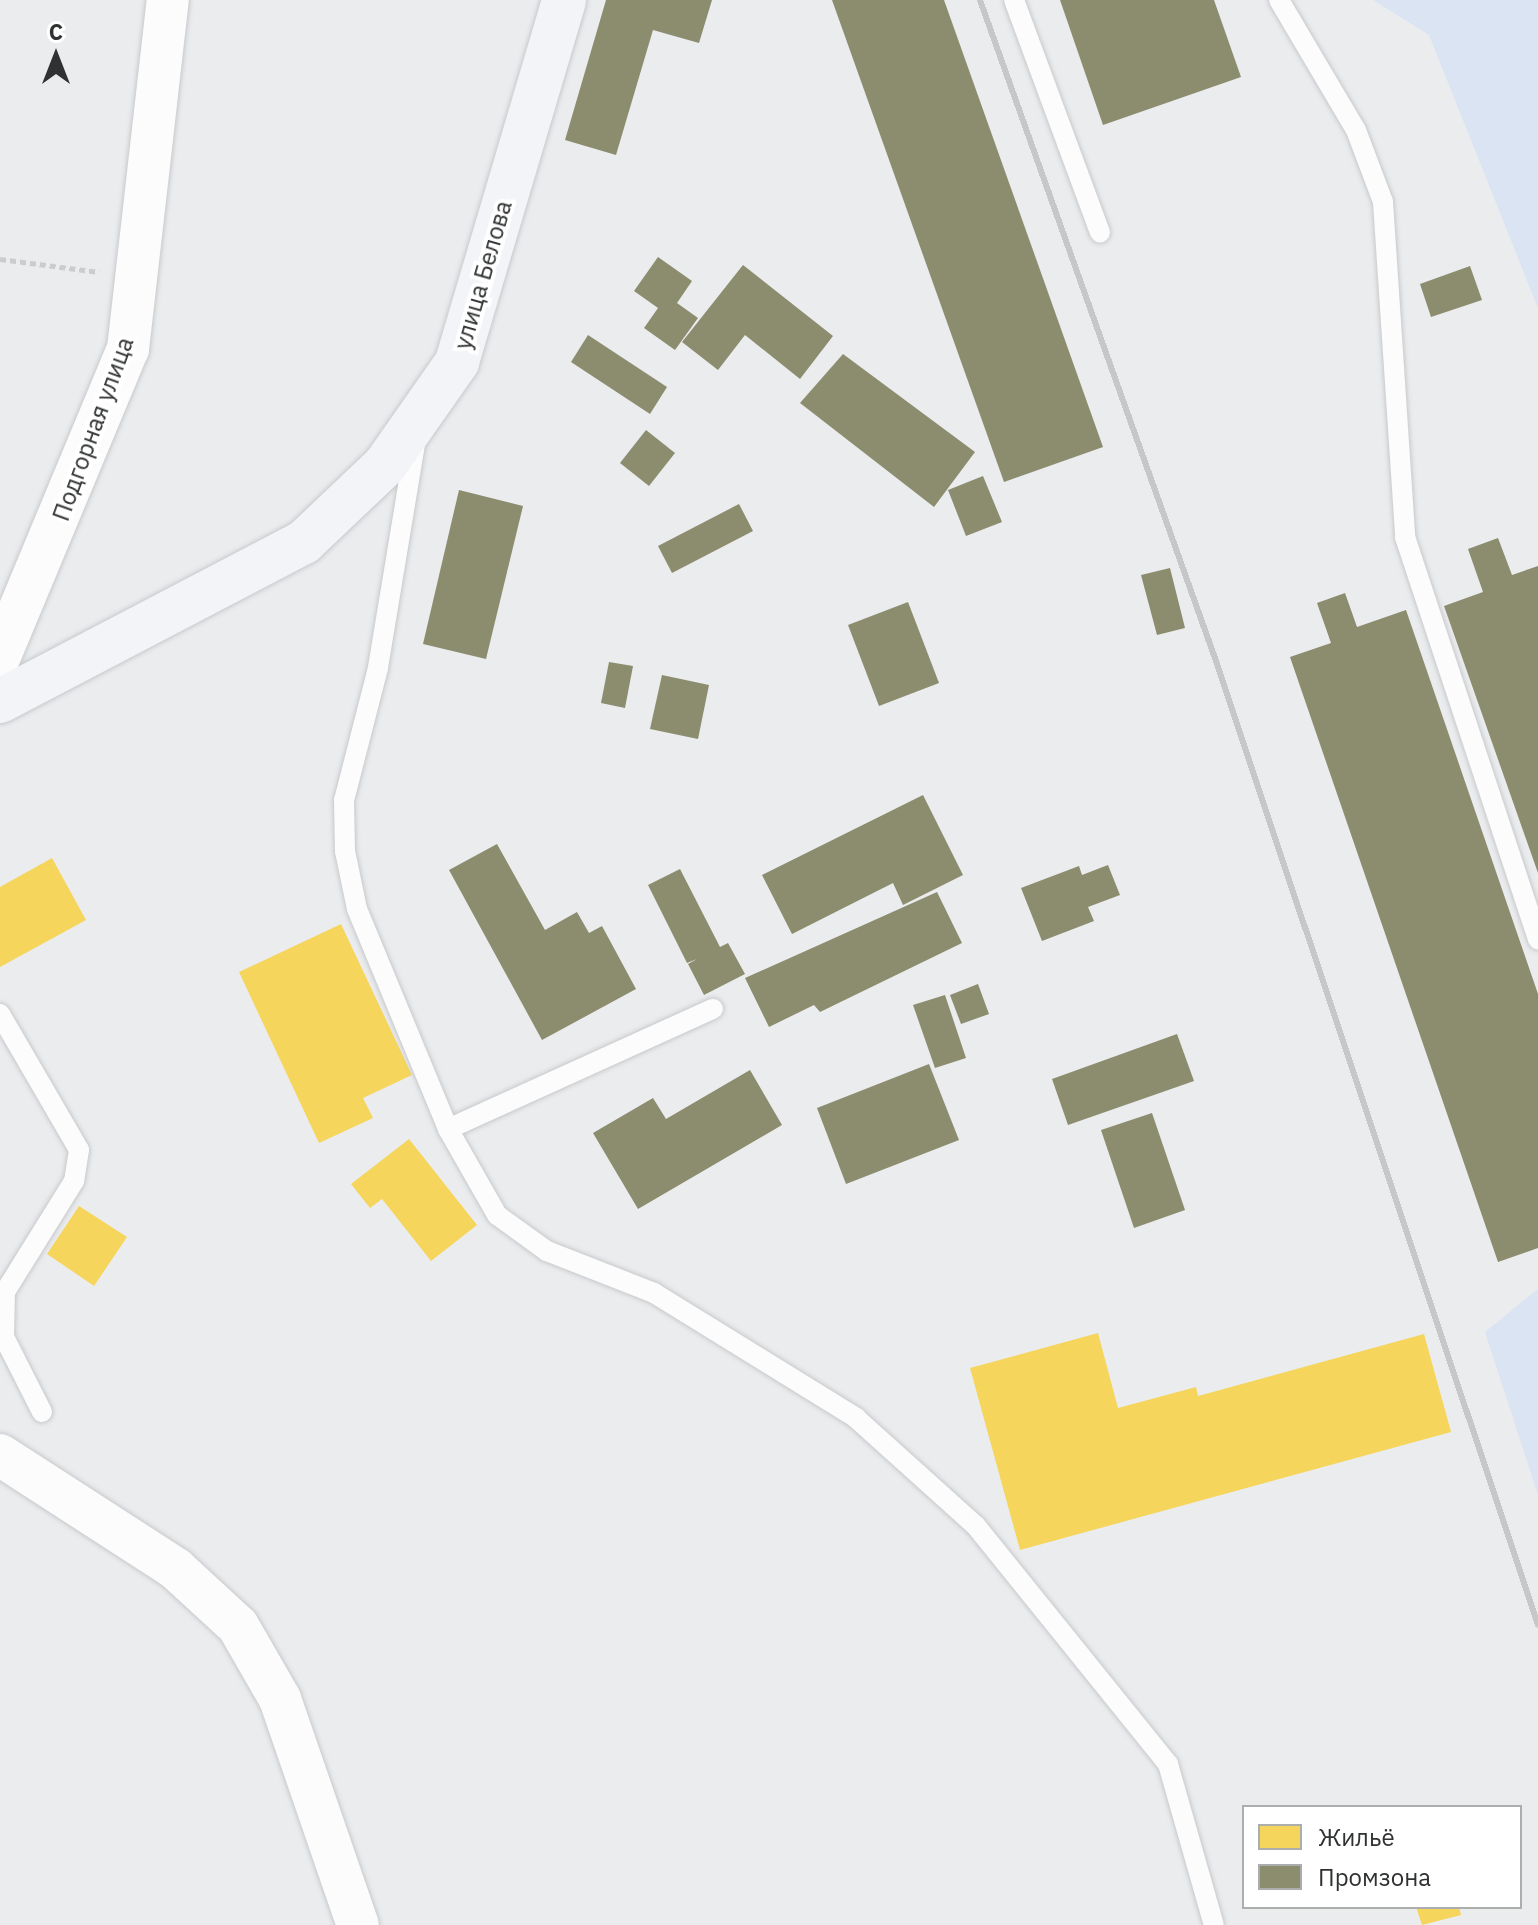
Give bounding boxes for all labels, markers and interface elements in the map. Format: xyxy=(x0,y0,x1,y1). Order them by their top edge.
north arrow xyxy=(16,16,96,96)
text: С xyxy=(49,17,63,46)
street label: улица Белова xyxy=(448,197,518,353)
street label: Подгорная улица xyxy=(46,333,140,525)
legend xyxy=(1242,1805,1522,1909)
text: Жильё xyxy=(1318,1821,1395,1853)
text: Промзона xyxy=(1318,1861,1431,1893)

